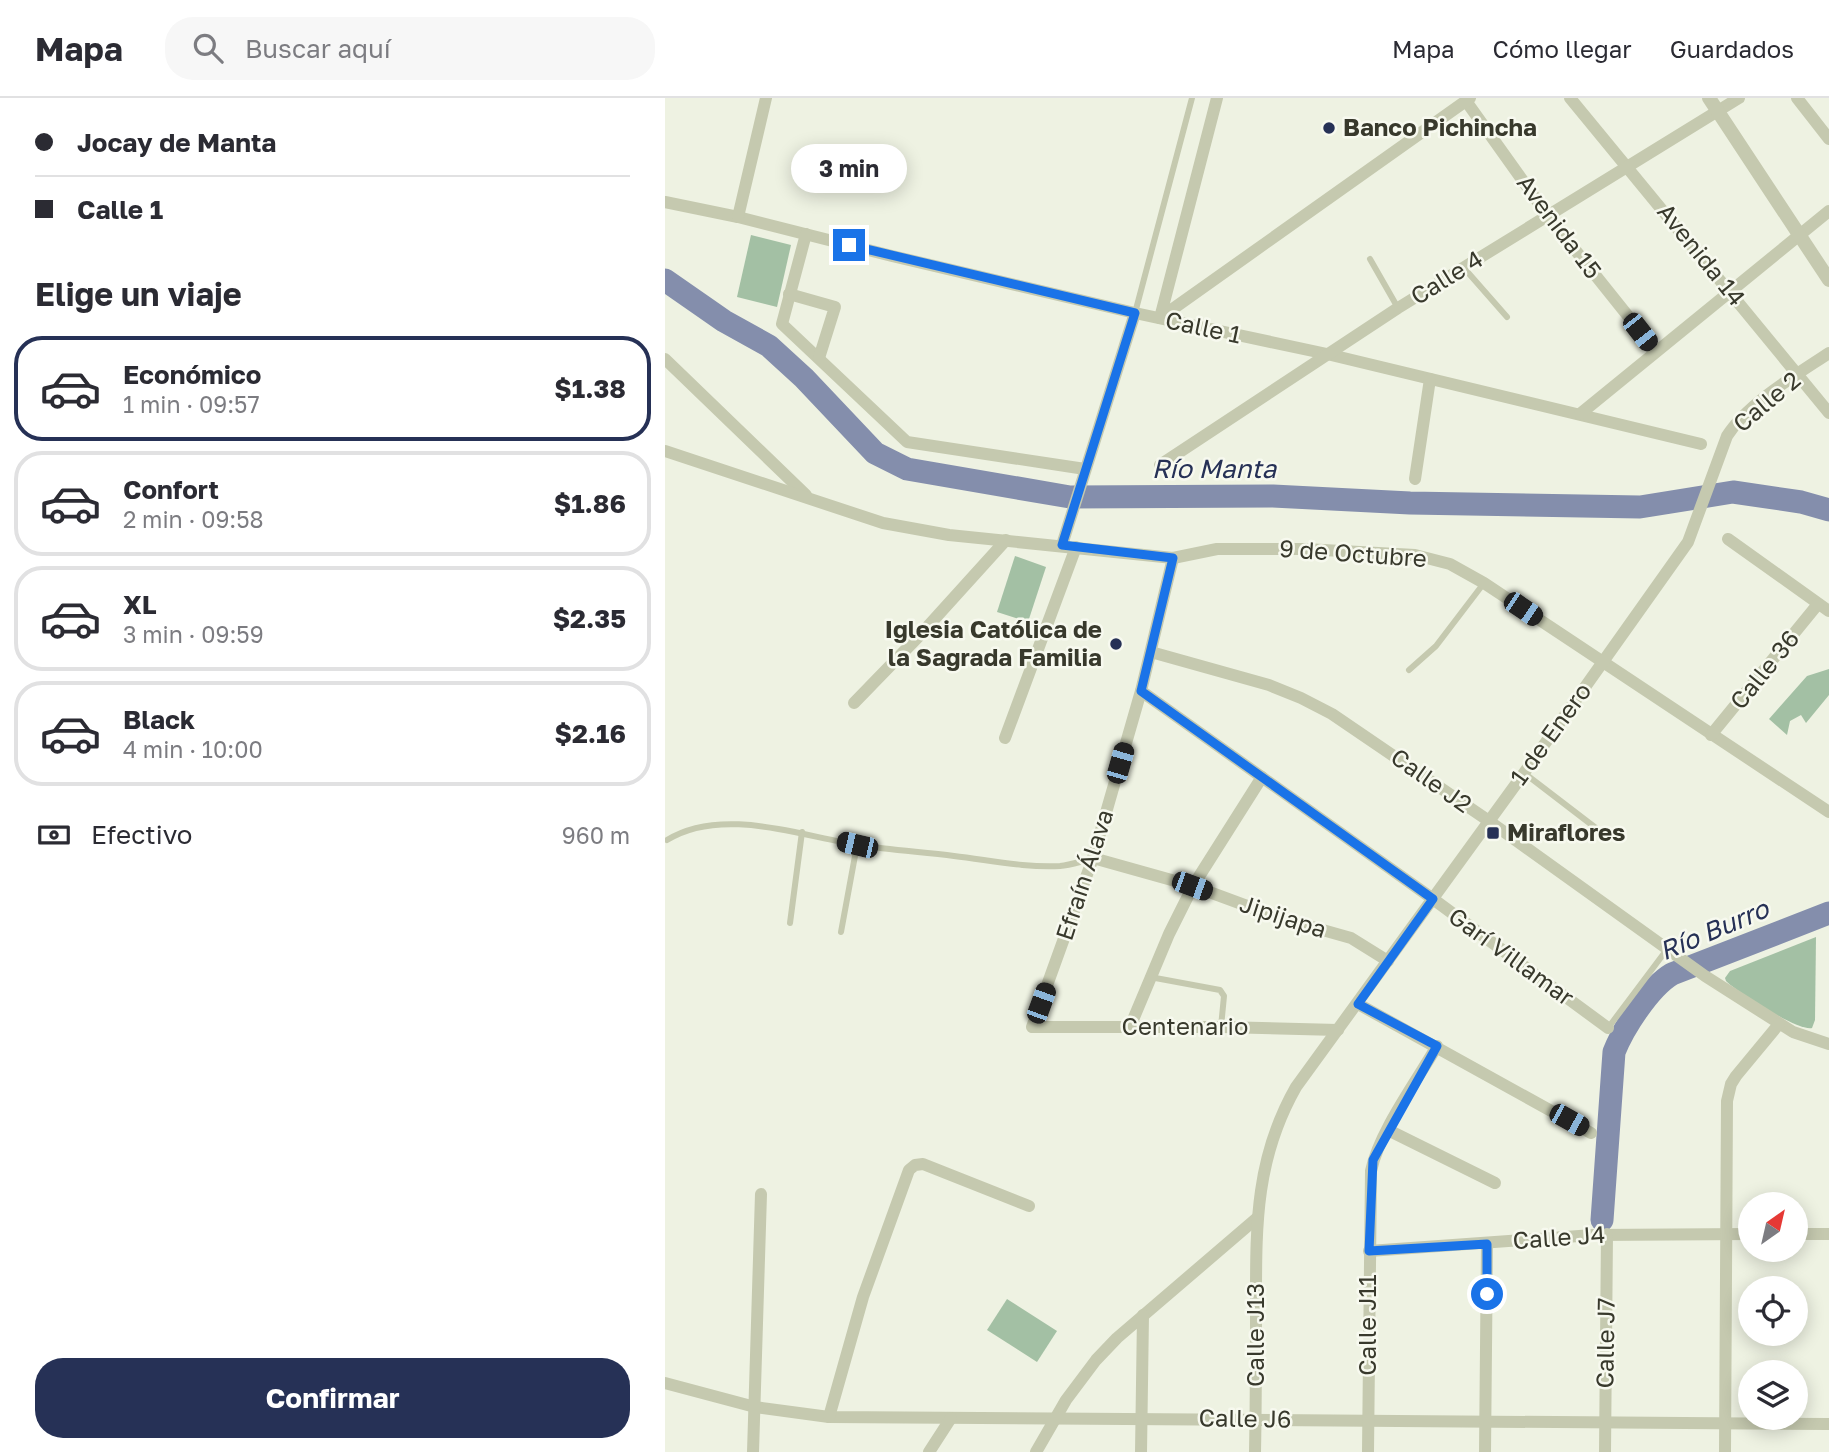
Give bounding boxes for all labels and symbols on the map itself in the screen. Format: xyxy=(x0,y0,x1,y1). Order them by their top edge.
place label: Banco Pichincha xyxy=(1343,112,1537,141)
marker: Banco Pichincha xyxy=(1321,120,1337,136)
callout: 3 min xyxy=(791,144,907,192)
street label: Avenida 15 xyxy=(1512,168,1609,284)
street label: Avenida 14 xyxy=(1652,197,1752,311)
route end xyxy=(833,229,865,261)
street label: Calle 4 xyxy=(1405,243,1488,310)
street label: Calle 1 xyxy=(1163,304,1244,349)
car xyxy=(1619,309,1662,355)
street label: Calle 2 xyxy=(1727,364,1806,437)
water label: Río Manta xyxy=(1152,453,1278,484)
street label: 9 de Octubre xyxy=(1278,533,1428,572)
car xyxy=(1500,589,1547,629)
place label: Iglesia Católica de la Sagrada Familia xyxy=(885,614,1102,671)
street label: Calle 36 xyxy=(1723,624,1805,715)
marker: Iglesia Católica de la Sagrada Familia xyxy=(1108,636,1124,652)
street label: 1 de Enero xyxy=(1503,676,1597,790)
car xyxy=(1105,740,1136,786)
street label: Calle J2 xyxy=(1386,741,1478,818)
street label: Efraín Álava xyxy=(1049,805,1118,944)
place label: Miraflores xyxy=(1507,817,1626,846)
marker: Miraflores xyxy=(1485,825,1501,841)
car xyxy=(835,830,880,860)
car xyxy=(1169,869,1216,903)
street label: Jipijapa xyxy=(1237,888,1330,943)
water label: Río Burro xyxy=(1655,892,1774,966)
street label: Garí Villamar xyxy=(1444,901,1580,1011)
car xyxy=(1024,980,1059,1026)
street label: Centenario xyxy=(1122,1011,1248,1040)
car xyxy=(1546,1101,1593,1139)
north arrow xyxy=(1738,1192,1808,1262)
street label: Calle J4 xyxy=(1512,1219,1606,1254)
street label: Calle J11 xyxy=(1352,1274,1381,1376)
route start xyxy=(1471,1278,1503,1310)
street label: Calle J13 xyxy=(1240,1283,1269,1387)
street label: Calle J7 xyxy=(1589,1297,1620,1389)
street label: Calle J6 xyxy=(1198,1402,1292,1433)

